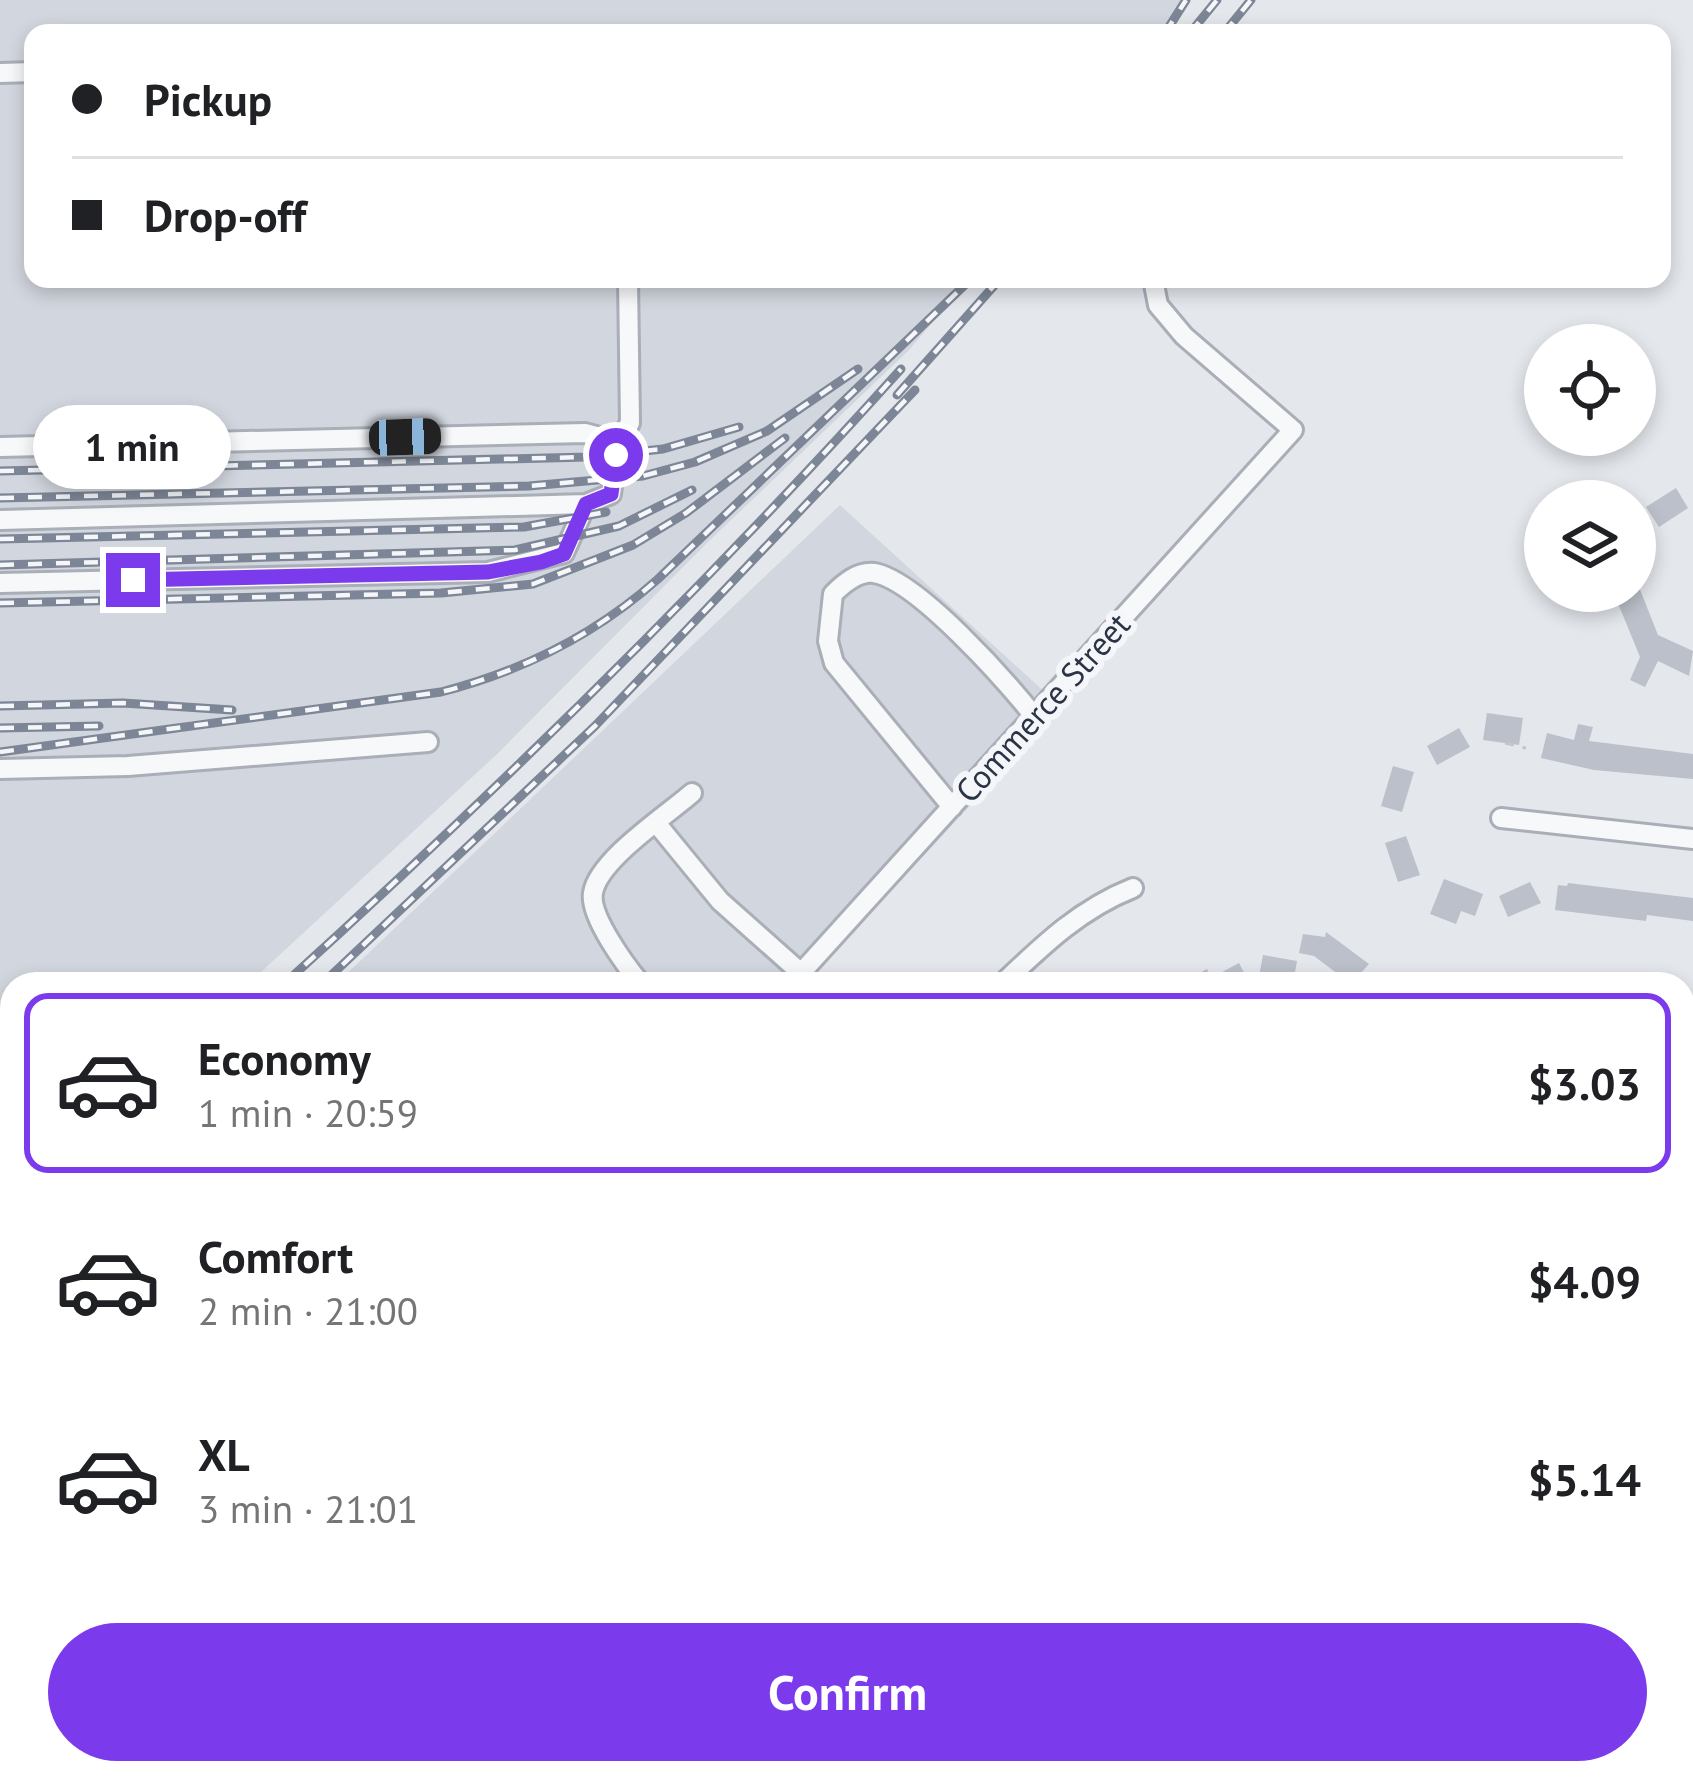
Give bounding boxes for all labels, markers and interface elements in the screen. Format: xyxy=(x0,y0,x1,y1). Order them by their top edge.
text: Pickup xyxy=(144,70,272,128)
text: Drop-off xyxy=(144,186,306,244)
map controls xyxy=(1524,324,1656,612)
button: locate xyxy=(1524,324,1656,456)
callout: 1 min xyxy=(34,406,232,490)
car xyxy=(368,418,442,456)
text: 1 min xyxy=(84,421,180,472)
route start xyxy=(589,428,643,482)
button: layers xyxy=(1524,480,1656,612)
route end xyxy=(106,553,160,607)
street label: Commerce Street xyxy=(945,603,1139,811)
icon: car xyxy=(54,1029,162,1137)
text: Economy xyxy=(198,1029,371,1087)
text: $3.03 xyxy=(1528,1054,1641,1112)
text: 1 min · 20:59 xyxy=(198,1087,418,1138)
icon: car xyxy=(54,1227,162,1335)
text: Comfort xyxy=(198,1227,353,1285)
text: $4.09 xyxy=(1528,1252,1641,1310)
text: 2 min · 21:00 xyxy=(198,1285,418,1336)
icon: car xyxy=(54,1425,162,1533)
text: XL xyxy=(198,1425,250,1483)
text: $5.14 xyxy=(1528,1450,1641,1508)
text: 3 min · 21:01 xyxy=(198,1483,418,1534)
button: Confirm xyxy=(48,1623,1647,1761)

